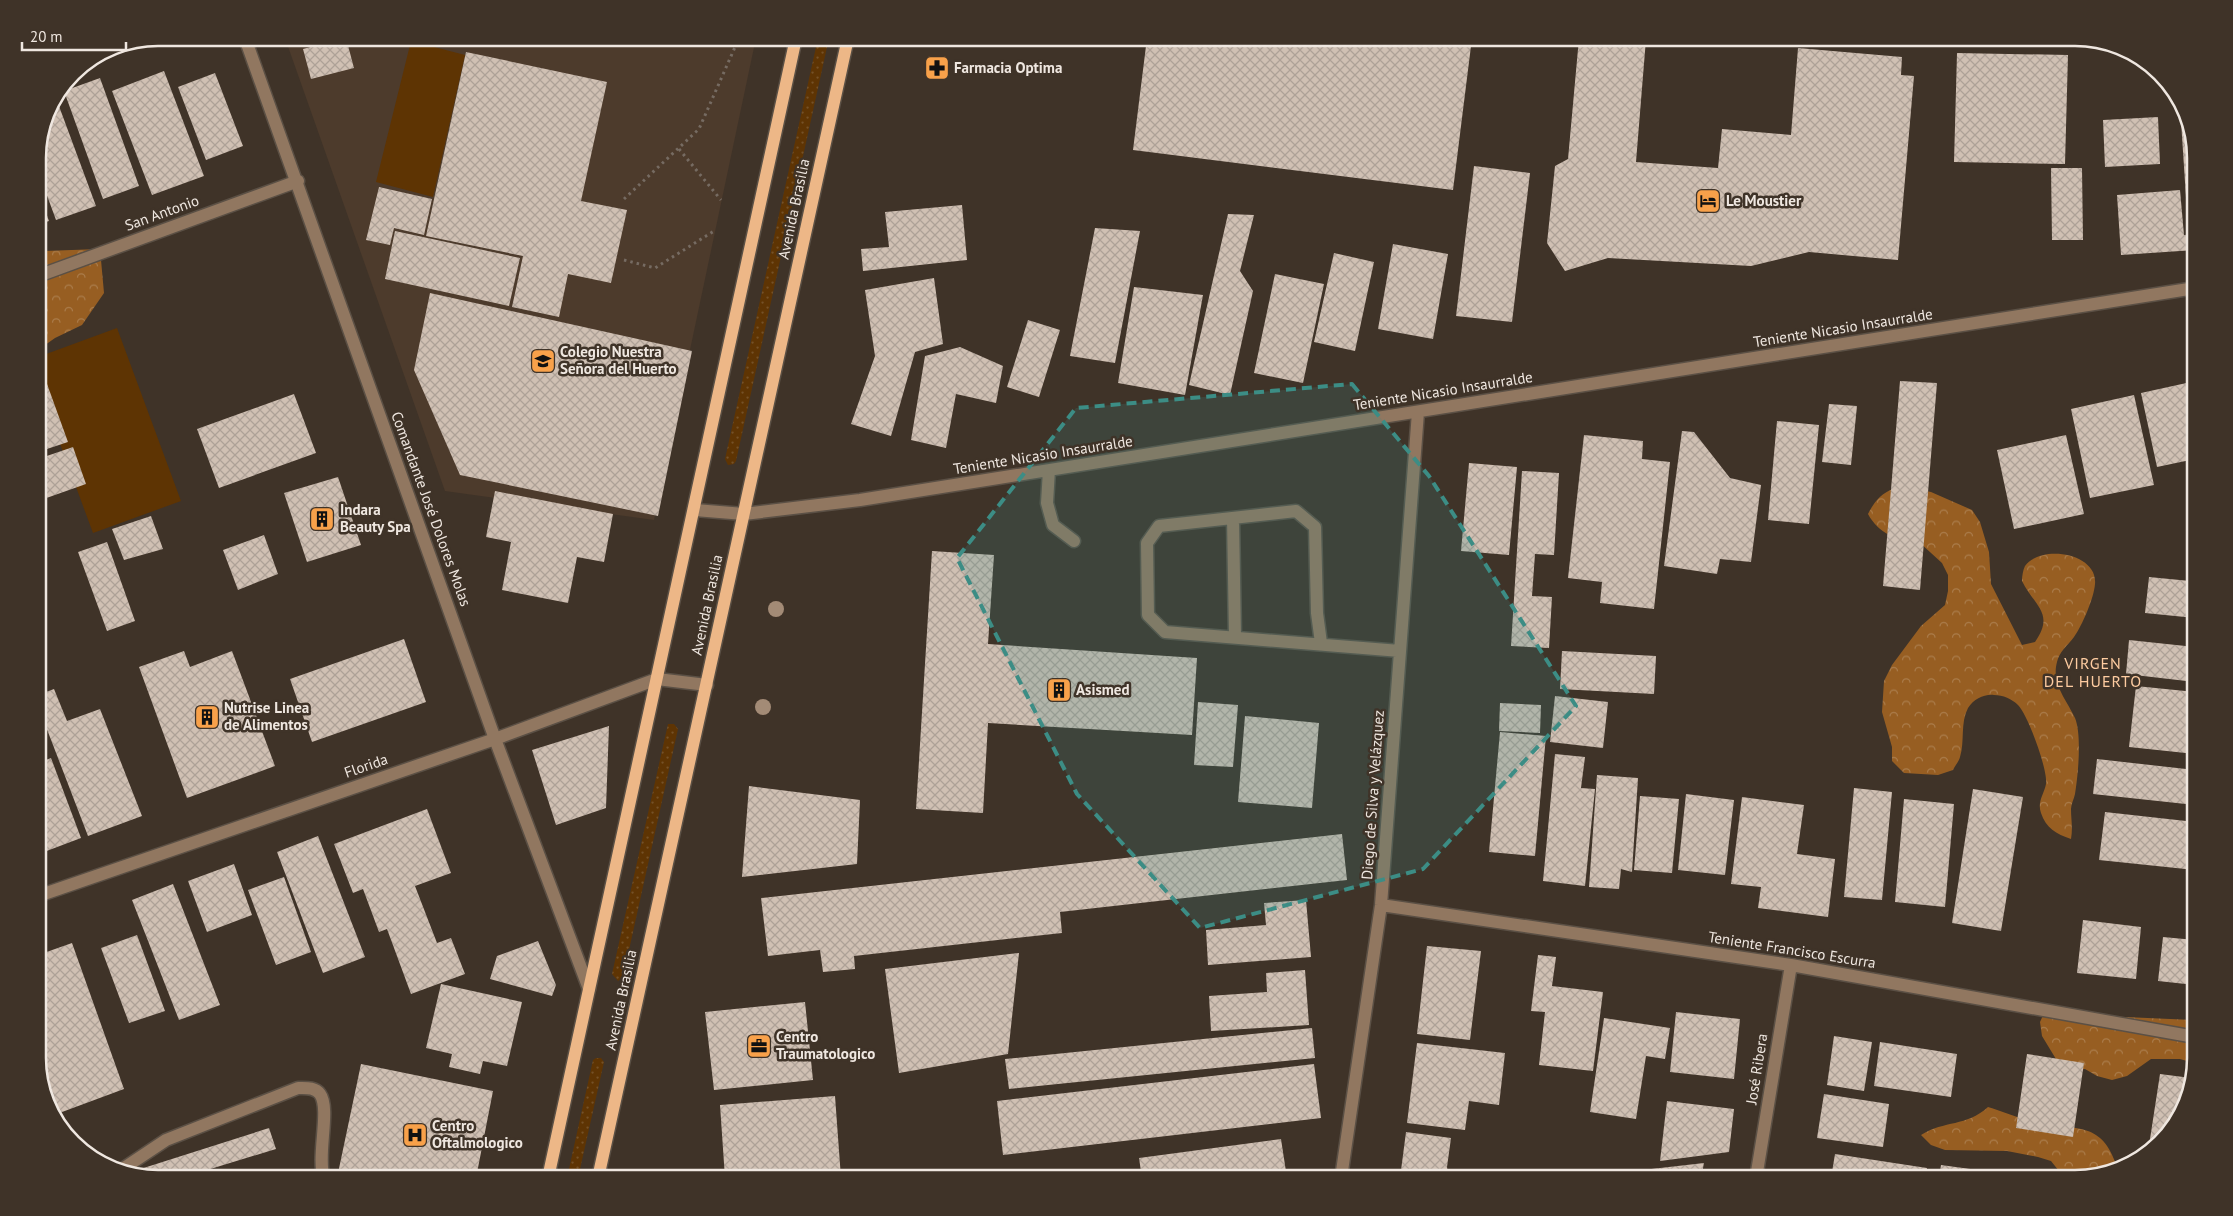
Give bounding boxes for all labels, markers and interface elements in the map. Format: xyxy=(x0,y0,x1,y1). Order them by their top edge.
scale bar xyxy=(22,20,126,52)
text: 20 m xyxy=(30,27,63,46)
pharmacy icon: Farmacia Optima xyxy=(924,55,950,81)
place label: Farmacia Optima xyxy=(954,58,1062,77)
street label: Avenida Brasilia xyxy=(774,157,813,261)
hotel icon: Le Moustier xyxy=(1695,188,1721,214)
street label: San Antonio xyxy=(122,190,201,235)
place label: Le Moustier xyxy=(1726,191,1802,210)
street label: Teniente Nicasio Insaurralde xyxy=(1752,304,1934,351)
place label: Colegio Nuestra Señora del Huerto xyxy=(560,342,677,378)
school or university icon: Colegio Nuestra Señora del Huerto xyxy=(530,348,556,374)
street label: Teniente Nicasio Insaurralde xyxy=(1352,367,1534,414)
street label: Comandante José Dolores Molas xyxy=(387,409,476,609)
street label: Teniente Nicasio Insaurralde xyxy=(952,431,1134,478)
place label: Indara Beauty Spa xyxy=(340,500,411,536)
building icon: Indara Beauty Spa xyxy=(309,506,335,532)
street label: Avenida Brasilia xyxy=(687,553,726,657)
district label: VIRGEN DEL HUERTO xyxy=(2044,653,2142,691)
building icon: Asismed xyxy=(1046,677,1072,703)
place label: Asismed xyxy=(1076,680,1130,699)
place label: Nutrise Linea de Alimentos xyxy=(224,698,309,734)
building icon: Nutrise Linea de Alimentos xyxy=(194,704,220,730)
street label: Diego de Silva y Velázquez xyxy=(1357,710,1388,880)
street label: Florida xyxy=(342,749,390,782)
street label: Teniente Francisco Escurra xyxy=(1707,927,1877,972)
street label: Avenida Brasilia xyxy=(601,948,640,1052)
place label: Centro Traumatologico xyxy=(776,1027,875,1063)
street label: José Ribera xyxy=(1741,1032,1771,1107)
office icon: Centro Traumatologico xyxy=(746,1033,772,1059)
place label: Centro Oftalmologico xyxy=(432,1116,523,1152)
hospital icon: Centro Oftalmologico xyxy=(402,1122,428,1148)

